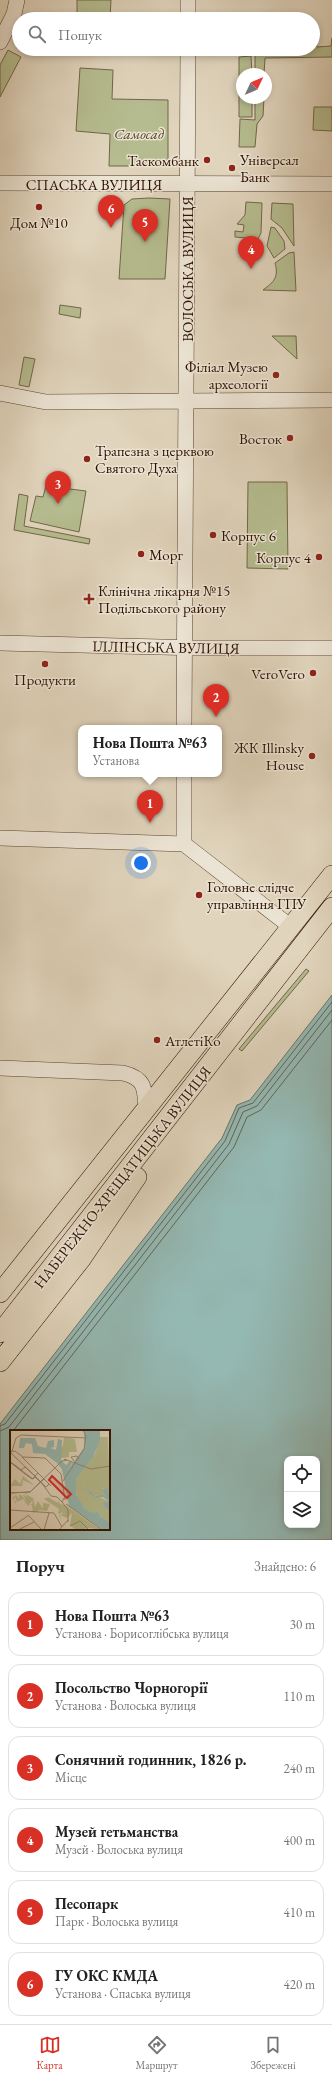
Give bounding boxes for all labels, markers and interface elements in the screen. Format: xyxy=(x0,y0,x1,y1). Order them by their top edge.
search box xyxy=(12,12,320,56)
icon: search xyxy=(26,23,48,45)
text: Пошук xyxy=(58,25,102,44)
north arrow xyxy=(236,68,272,104)
park label: Самосад xyxy=(114,124,164,143)
place label: Універсал Банк xyxy=(239,150,299,186)
place label: Таскомбанк xyxy=(127,151,199,170)
marker: Таскомбанк xyxy=(202,155,212,165)
marker: Універсал Банк xyxy=(227,163,237,173)
street label: СПАСЬКА ВУЛИЦЯ xyxy=(26,175,162,194)
pin: 6 xyxy=(98,195,124,228)
street label: ВОЛОСЬКА ВУЛИЦЯ xyxy=(178,196,197,342)
marker: Дом №10 xyxy=(34,202,44,212)
pin: 5 xyxy=(132,209,158,242)
place label: Дом №10 xyxy=(10,213,68,232)
pin: 4 xyxy=(238,236,264,269)
place label: Філіал Музею археології xyxy=(185,357,268,393)
marker: Філіал Музею археології xyxy=(271,370,281,380)
place label: Восток xyxy=(239,429,282,448)
marker: Восток xyxy=(285,433,295,443)
place label: Трапезна з церквою Святого Духа xyxy=(95,441,214,477)
marker: Трапезна з церквою Святого Духа xyxy=(82,454,92,464)
pin: 3 xyxy=(45,471,71,504)
place label: Корпус 6 xyxy=(221,526,276,545)
marker: Корпус 6 xyxy=(208,530,218,540)
place label: Морг xyxy=(149,545,183,564)
place label: Корпус 4 xyxy=(256,548,312,567)
marker: Морг xyxy=(136,549,146,559)
marker: Корпус 4 xyxy=(314,552,324,562)
place label: Клінічна лікарня №15 Подільського району xyxy=(98,581,230,617)
marker: Клінічна лікарня №15 Подільського району xyxy=(83,593,95,605)
street label: ІЛЛІНСЬКА ВУЛИЦЯ xyxy=(92,636,240,658)
marker: Продукти xyxy=(40,659,50,669)
place label: VeroVero xyxy=(251,664,305,683)
marker: VeroVero xyxy=(308,668,318,678)
place label: Продукти xyxy=(14,670,76,689)
pin: 2 xyxy=(203,684,229,717)
popup xyxy=(78,725,222,777)
text: Нова Пошта №63 xyxy=(93,733,207,752)
place label: ЖК Illinsky House xyxy=(233,738,304,774)
marker: ЖК Illinsky House xyxy=(307,751,317,761)
text: Установа xyxy=(93,752,139,769)
pin: 1 xyxy=(137,790,163,823)
your location xyxy=(131,853,151,873)
place label: Головне слідче управління ГПУ xyxy=(207,877,307,913)
marker: Головне слідче управління ГПУ xyxy=(194,890,204,900)
place label: АтлетіКо xyxy=(164,1031,221,1050)
marker: АтлетіКо xyxy=(152,1035,162,1045)
street label: НАБЕРЕЖНО-ХРЕЩАТИЦЬКА ВУЛИЦЯ xyxy=(29,1062,215,1292)
inset map xyxy=(10,1430,110,1530)
map controls xyxy=(284,1456,320,1528)
button: locate xyxy=(284,1456,320,1492)
button: layers xyxy=(284,1492,320,1528)
text: Поруч xyxy=(16,1555,65,1577)
text: Знайдено: 6 xyxy=(254,1558,316,1575)
text: Нова Пошта №63 xyxy=(55,1606,170,1625)
text: 1 xyxy=(27,1616,33,1633)
text: 30 m xyxy=(290,1616,315,1633)
text: Установа · Борисоглібська вулиця xyxy=(55,1625,229,1642)
text: Посольство Чорногорії xyxy=(55,1678,208,1697)
text: 2 xyxy=(27,1688,33,1705)
text: 110 m xyxy=(284,1688,315,1705)
text: Установа · Волоська вулиця xyxy=(55,1697,196,1714)
text: Сонячний годинник, 1826 р. xyxy=(55,1750,247,1769)
text: 3 xyxy=(27,1760,33,1777)
text: 240 m xyxy=(284,1760,315,1777)
text: Місце xyxy=(55,1769,87,1786)
text: Музей гетьманства xyxy=(55,1822,178,1841)
text: 4 xyxy=(27,1832,33,1849)
text: 400 m xyxy=(284,1832,315,1849)
text: Музей · Волоська вулиця xyxy=(55,1841,183,1858)
text: Песопарк xyxy=(55,1894,118,1913)
text: 5 xyxy=(27,1904,33,1921)
text: 410 m xyxy=(284,1904,315,1921)
text: Парк · Волоська вулиця xyxy=(55,1913,178,1930)
text: ГУ ОКС КМДА xyxy=(55,1966,158,1985)
text: 6 xyxy=(27,1976,33,1993)
text: 420 m xyxy=(284,1976,315,1993)
text: Установа · Спаська вулиця xyxy=(55,1985,191,2002)
tab: Карта xyxy=(36,2034,63,2072)
tab: Маршрут xyxy=(135,2034,178,2072)
tab: Збережені xyxy=(250,2034,296,2072)

